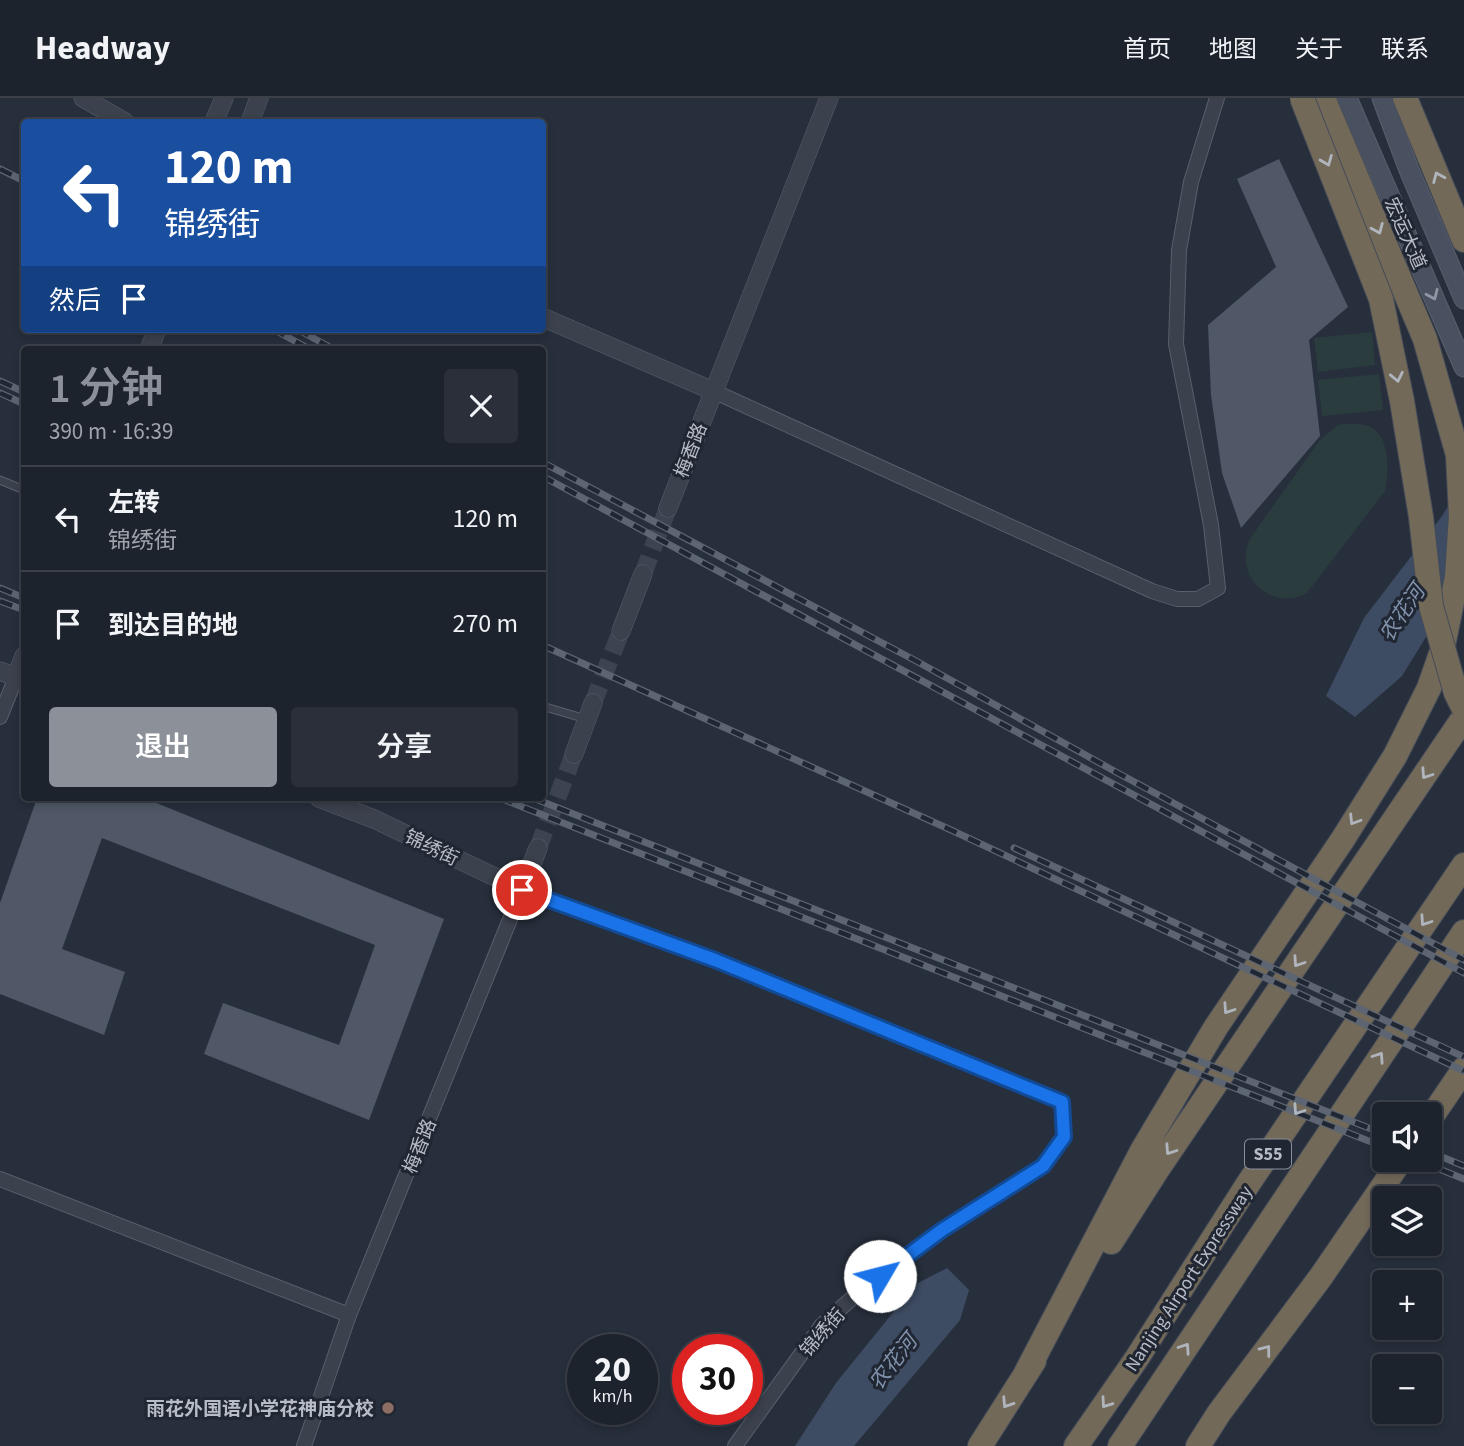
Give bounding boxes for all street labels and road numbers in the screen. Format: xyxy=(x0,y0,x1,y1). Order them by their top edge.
street label: 宏运大道 xyxy=(1377,193,1432,274)
street label: 梅香路 xyxy=(669,419,714,482)
street label: 锦绣街 xyxy=(400,824,463,873)
street label: 梅香路 xyxy=(397,1115,444,1178)
road number: S55 xyxy=(1245,1140,1291,1168)
street label: Nanjing Airport Expressway xyxy=(1119,1180,1260,1377)
street label: 锦绣街 xyxy=(794,1303,852,1363)

